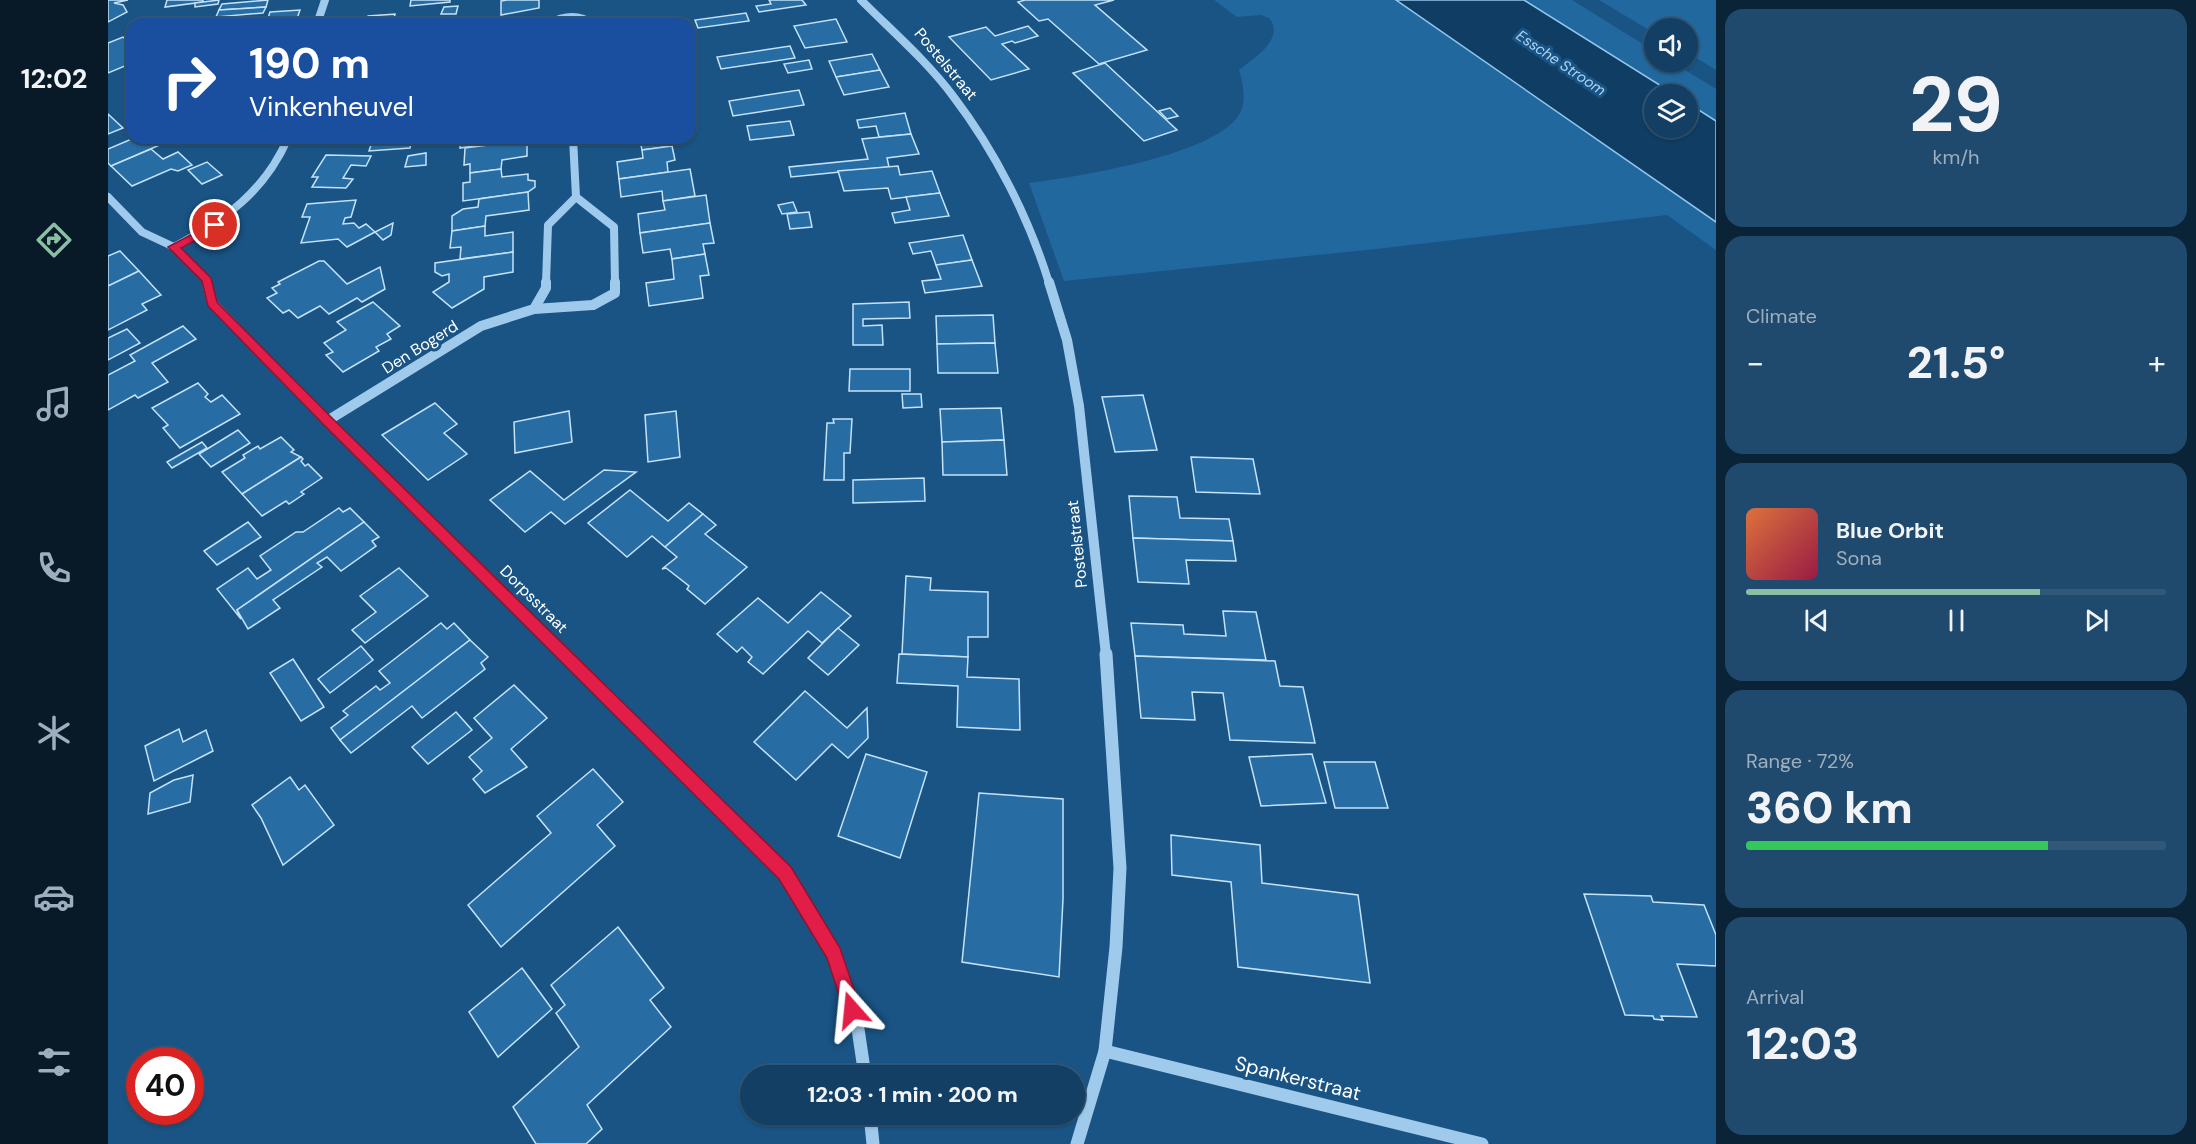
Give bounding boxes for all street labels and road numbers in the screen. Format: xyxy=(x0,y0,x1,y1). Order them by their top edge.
street label: Postelstraat xyxy=(910,24,982,104)
street label: Den Bogerd xyxy=(378,315,462,379)
street label: Postelstraat xyxy=(1062,499,1092,589)
street label: Dorpsstraat xyxy=(496,561,572,637)
street label: Spankerstraat xyxy=(1232,1050,1364,1106)

